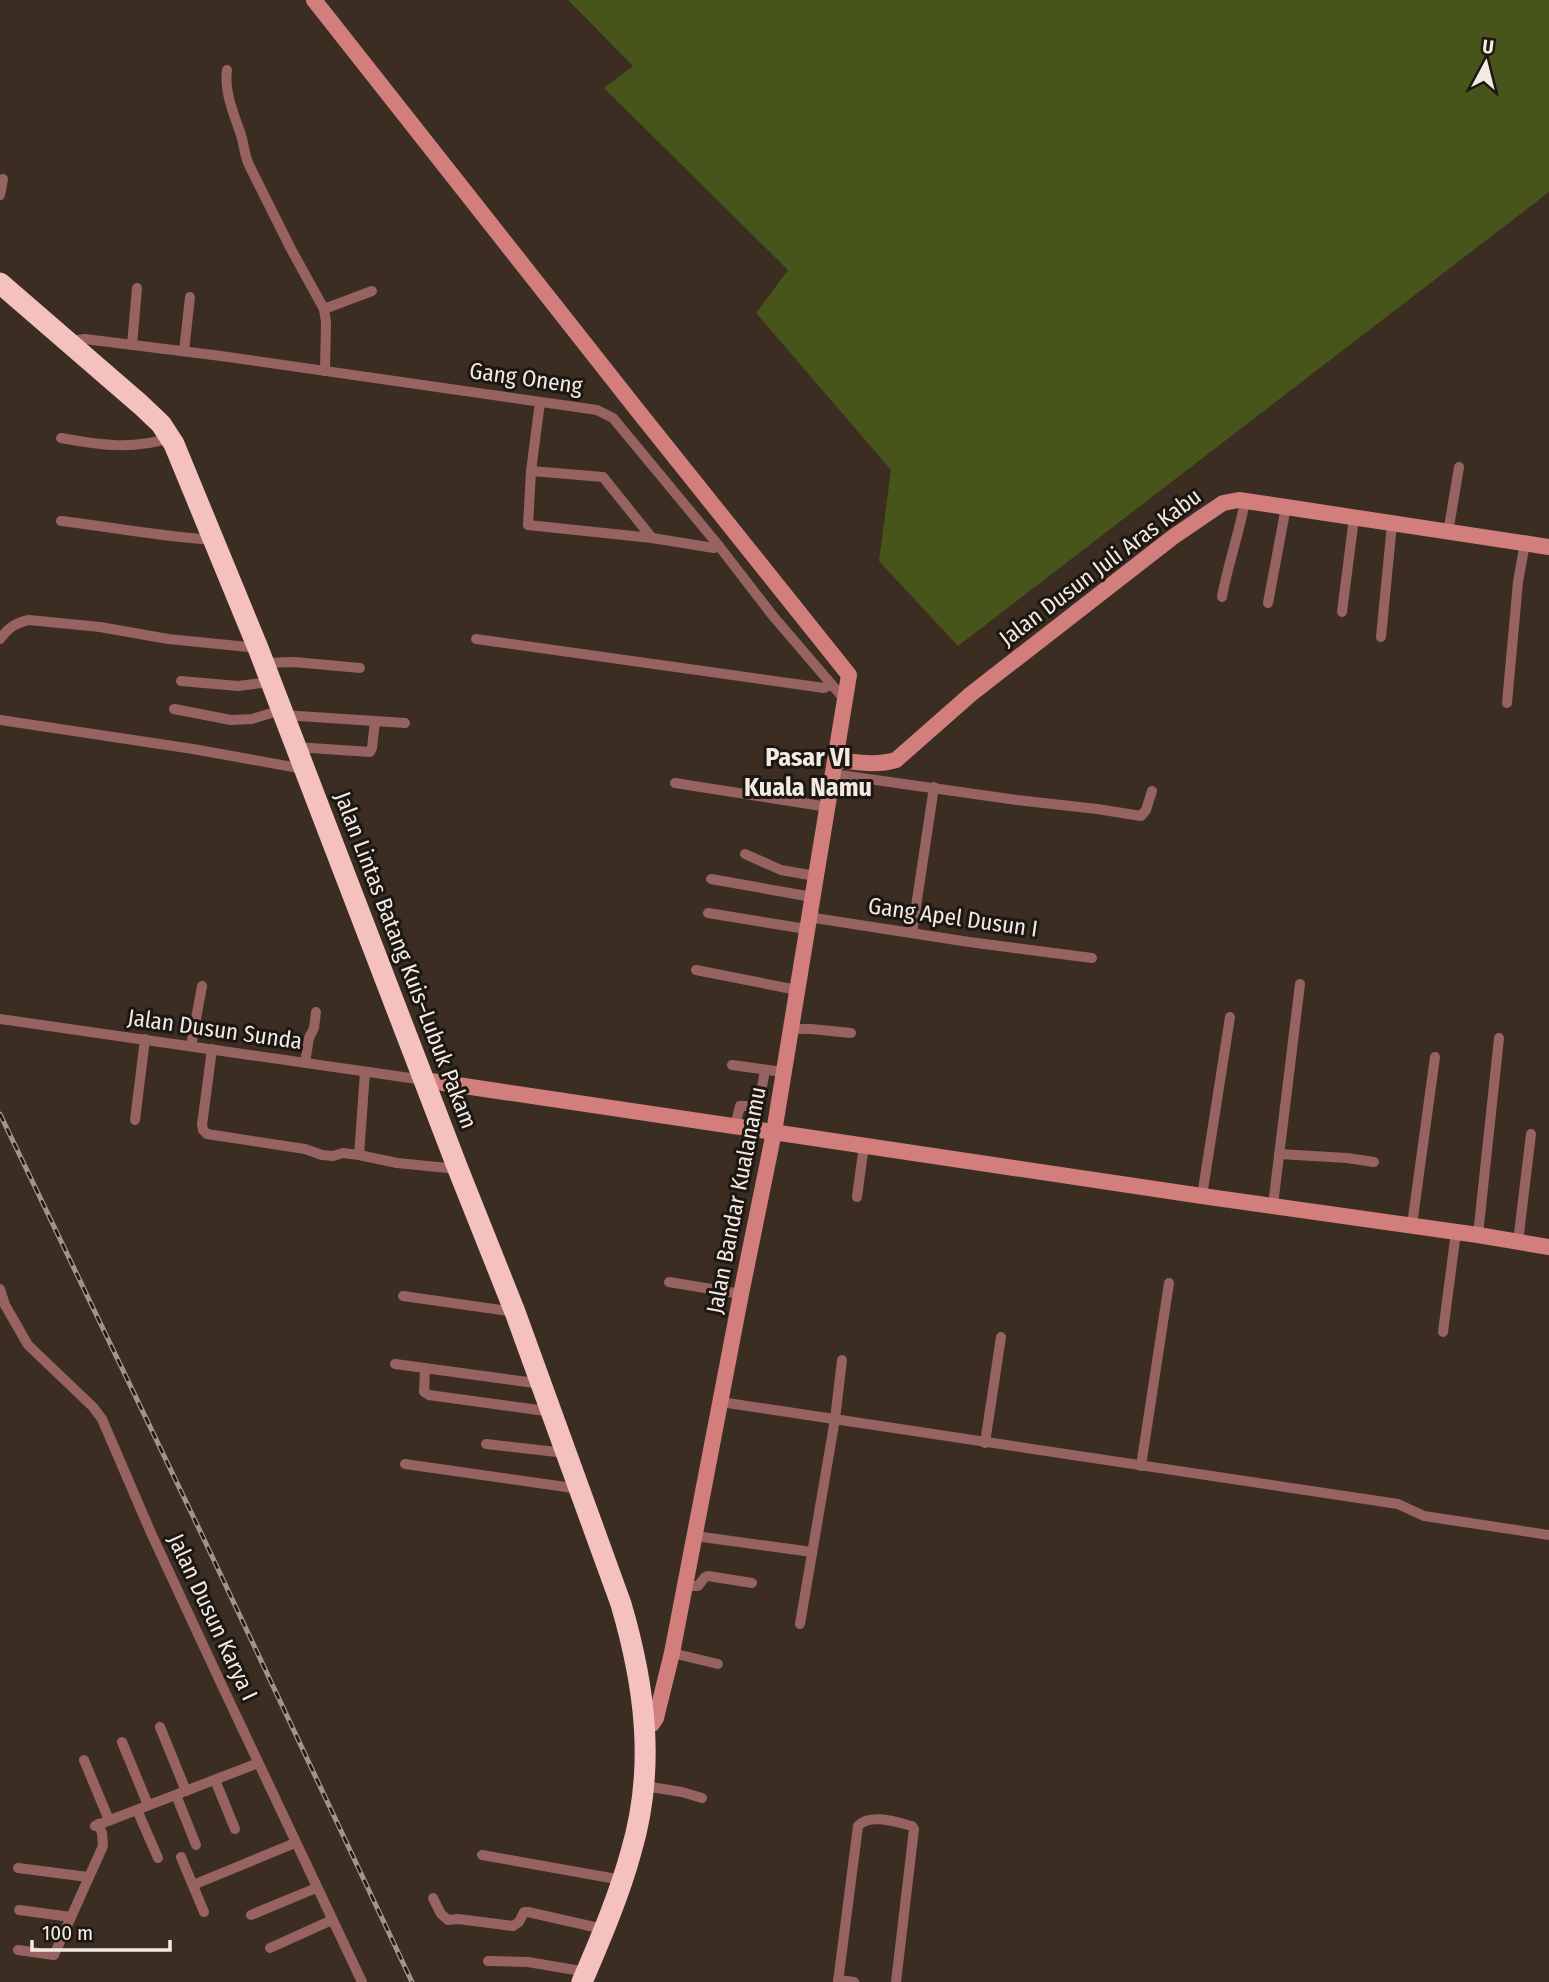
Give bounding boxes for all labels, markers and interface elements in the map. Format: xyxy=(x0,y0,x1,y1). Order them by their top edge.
north arrow xyxy=(1451,28,1521,98)
text: U xyxy=(1481,35,1495,59)
street label: Gang Oneng xyxy=(468,356,584,400)
street label: Jalan Dusun Juli Aras Kabu xyxy=(993,482,1207,652)
district label: Pasar VI Kuala Namu xyxy=(744,742,872,803)
street label: Jalan Lintas Batang Kuis–Lubuk Pakam xyxy=(329,788,483,1132)
street label: Gang Apel Dusun I xyxy=(866,891,1040,943)
street label: Jalan Dusun Sunda xyxy=(126,1003,304,1055)
street label: Jalan Bandar Kualanamu xyxy=(700,1084,772,1316)
street label: Jalan Dusun Karya I xyxy=(162,1529,264,1705)
scale bar xyxy=(32,1909,170,1953)
text: 100 m xyxy=(42,1920,93,1946)

